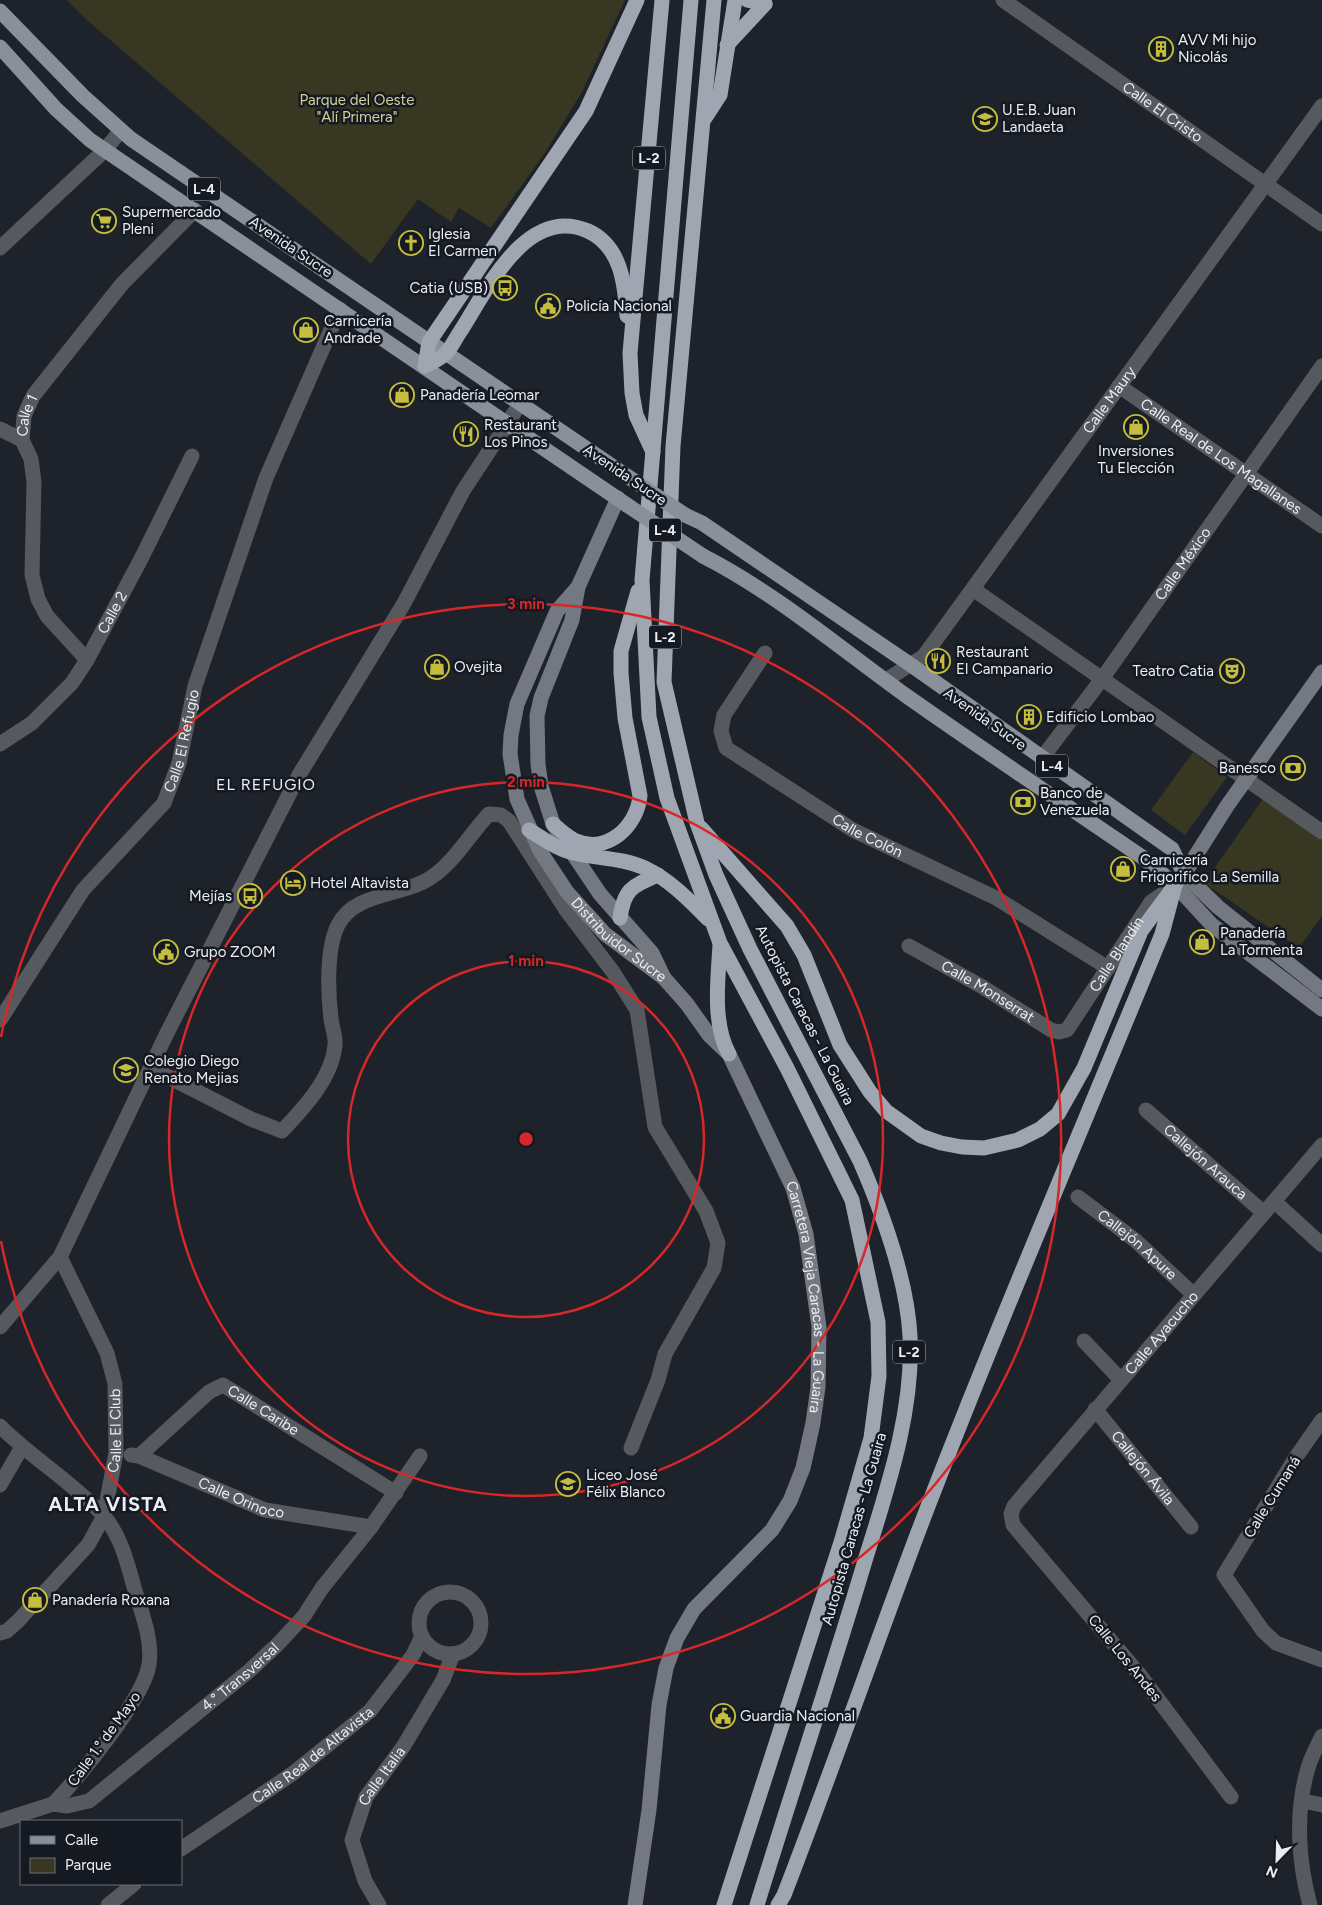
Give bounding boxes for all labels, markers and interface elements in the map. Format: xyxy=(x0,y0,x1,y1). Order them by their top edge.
place label: AVV Mi hijo Nicolás xyxy=(1178,31,1257,66)
building icon: AVV Mi hijo Nicolás xyxy=(1148,36,1174,62)
street label: Calle El Cristo xyxy=(1119,78,1206,147)
park label: Parque del Oeste "Alí Primera" xyxy=(300,91,414,126)
place label: U.E.B. Juan Landaeta xyxy=(1002,101,1076,136)
school or university icon: U.E.B. Juan Landaeta xyxy=(972,106,998,132)
road number: L-2 xyxy=(633,146,665,170)
road number: L-4 xyxy=(188,178,220,200)
place label: Supermercado Pleni xyxy=(122,203,221,238)
supermarket icon: Supermercado Pleni xyxy=(91,208,117,234)
street label: Avenida Sucre xyxy=(246,212,336,282)
place label: Iglesia El Carmen xyxy=(428,225,497,260)
church icon: Iglesia El Carmen xyxy=(398,230,424,256)
bus stop icon: Catia (USB) xyxy=(492,275,518,301)
place label: Catia (USB) xyxy=(409,279,488,297)
public building icon: Policía Nacional xyxy=(535,293,561,319)
place label: Policía Nacional xyxy=(566,297,672,315)
place label: Carnicería Andrade xyxy=(324,312,392,347)
shop icon: Carnicería Andrade xyxy=(293,317,319,343)
street label: Calle Maury xyxy=(1079,363,1140,437)
shop icon: Panadería Leomar xyxy=(389,382,415,408)
place label: Panadería Leomar xyxy=(420,386,539,404)
street label: Calle 1 xyxy=(13,391,42,437)
street label: Calle Real de Los Magallanes xyxy=(1137,395,1305,518)
shop icon: Inversiones Tu Elección xyxy=(1123,414,1149,440)
place label: Restaurant Los Pinos xyxy=(484,416,557,451)
restaurant icon: Restaurant Los Pinos xyxy=(453,421,479,447)
street label: Avenida Sucre xyxy=(580,440,670,510)
place label: Inversiones Tu Elección xyxy=(1098,442,1174,477)
road number: L-4 xyxy=(649,518,681,542)
street label: Calle México xyxy=(1151,523,1215,604)
street label: Calle 2 xyxy=(94,588,131,637)
text: 3 min xyxy=(507,595,545,613)
road number: L-2 xyxy=(649,626,681,649)
place label: Restaurant El Campanario xyxy=(956,643,1053,678)
restaurant icon: Restaurant El Campanario xyxy=(925,648,951,674)
shop icon: Ovejita xyxy=(424,654,450,680)
place label: Ovejita xyxy=(454,658,502,676)
theatre icon: Teatro Catia xyxy=(1219,658,1245,684)
place label: Teatro Catia xyxy=(1132,662,1214,680)
street label: Avenida Sucre xyxy=(940,684,1030,754)
street label: Calle El Refugio xyxy=(160,688,203,795)
building icon: Edificio Lombao xyxy=(1016,704,1042,730)
place label: Edificio Lombao xyxy=(1046,708,1155,726)
road number: L-4 xyxy=(1036,754,1068,778)
bank icon: Banesco xyxy=(1280,755,1306,781)
place label: Banesco xyxy=(1219,759,1276,777)
text: 2 min xyxy=(507,773,545,791)
district label: EL REFUGIO xyxy=(216,775,316,794)
place label: Banco de Venezuela xyxy=(1040,784,1109,819)
bank icon: Banco de Venezuela xyxy=(1010,789,1036,815)
street label: Calle Colón xyxy=(829,810,906,861)
place label: Carnicería Frigorifico La Semilla xyxy=(1140,851,1279,886)
shop icon: Carnicería Frigorifico La Semilla xyxy=(1110,856,1136,882)
hotel icon: Hotel Altavista xyxy=(280,870,306,896)
place label: Hotel Altavista xyxy=(310,874,409,892)
bus stop icon: Mejías xyxy=(237,883,263,909)
place label: Mejías xyxy=(189,887,232,905)
street label: Distribuidor Sucre xyxy=(567,894,670,986)
street label: Calle Blandín xyxy=(1085,913,1148,995)
street label: Autopista Caracas - La Guaira xyxy=(752,922,858,1108)
place label: Panadería La Tormenta xyxy=(1220,924,1303,959)
shop icon: Panadería La Tormenta xyxy=(1189,929,1215,955)
public building icon: Grupo ZOOM xyxy=(153,939,179,965)
place label: Grupo ZOOM xyxy=(184,943,276,961)
text: 1 min xyxy=(508,952,544,970)
street label: Calle Monserrat xyxy=(938,957,1038,1026)
place label: Colegio Diego Renato Mejias xyxy=(144,1052,239,1087)
school or university icon: Colegio Diego Renato Mejias xyxy=(113,1057,139,1083)
street label: Callejón Arauca xyxy=(1160,1121,1251,1203)
centre of rings xyxy=(517,1130,535,1148)
street label: Carretera Vieja Caracas - La Guaira xyxy=(782,1178,828,1415)
street label: Callejón Apure xyxy=(1094,1206,1181,1283)
street label: Calle Ayacucho xyxy=(1121,1287,1203,1378)
road number: L-2 xyxy=(893,1340,925,1364)
street label: Calle Caribe xyxy=(224,1381,302,1439)
street label: Calle El Club xyxy=(103,1388,125,1474)
street label: Callejón Ávila xyxy=(1107,1427,1178,1509)
street label: Autopista Caracas - La Guaira xyxy=(818,1431,890,1627)
street label: Calle Cumaná xyxy=(1240,1453,1304,1541)
place label: Liceo José Félix Blanco xyxy=(586,1466,665,1501)
school or university icon: Liceo José Félix Blanco xyxy=(555,1471,581,1497)
street label: Calle Orinoco xyxy=(196,1473,286,1522)
district label: ALTA VISTA xyxy=(48,1492,168,1516)
shop icon: Panadería Roxana xyxy=(22,1587,48,1613)
place label: Panadería Roxana xyxy=(52,1591,170,1609)
street label: Calle Los Andes xyxy=(1084,1611,1166,1705)
street label: 4.° Transversal xyxy=(198,1639,283,1715)
street label: Calle 1.° de Mayo xyxy=(64,1688,145,1790)
street label: Calle Real de Altavista xyxy=(249,1703,377,1807)
public building icon: Guardia Nacional xyxy=(710,1703,736,1729)
place label: Guardia Nacional xyxy=(740,1707,855,1725)
street label: Calle Italia xyxy=(355,1743,409,1808)
legend xyxy=(20,1820,182,1885)
text: Calle xyxy=(65,1831,98,1849)
north arrow xyxy=(1252,1835,1302,1885)
text: Parque xyxy=(65,1856,112,1874)
text: N xyxy=(1264,1862,1280,1881)

